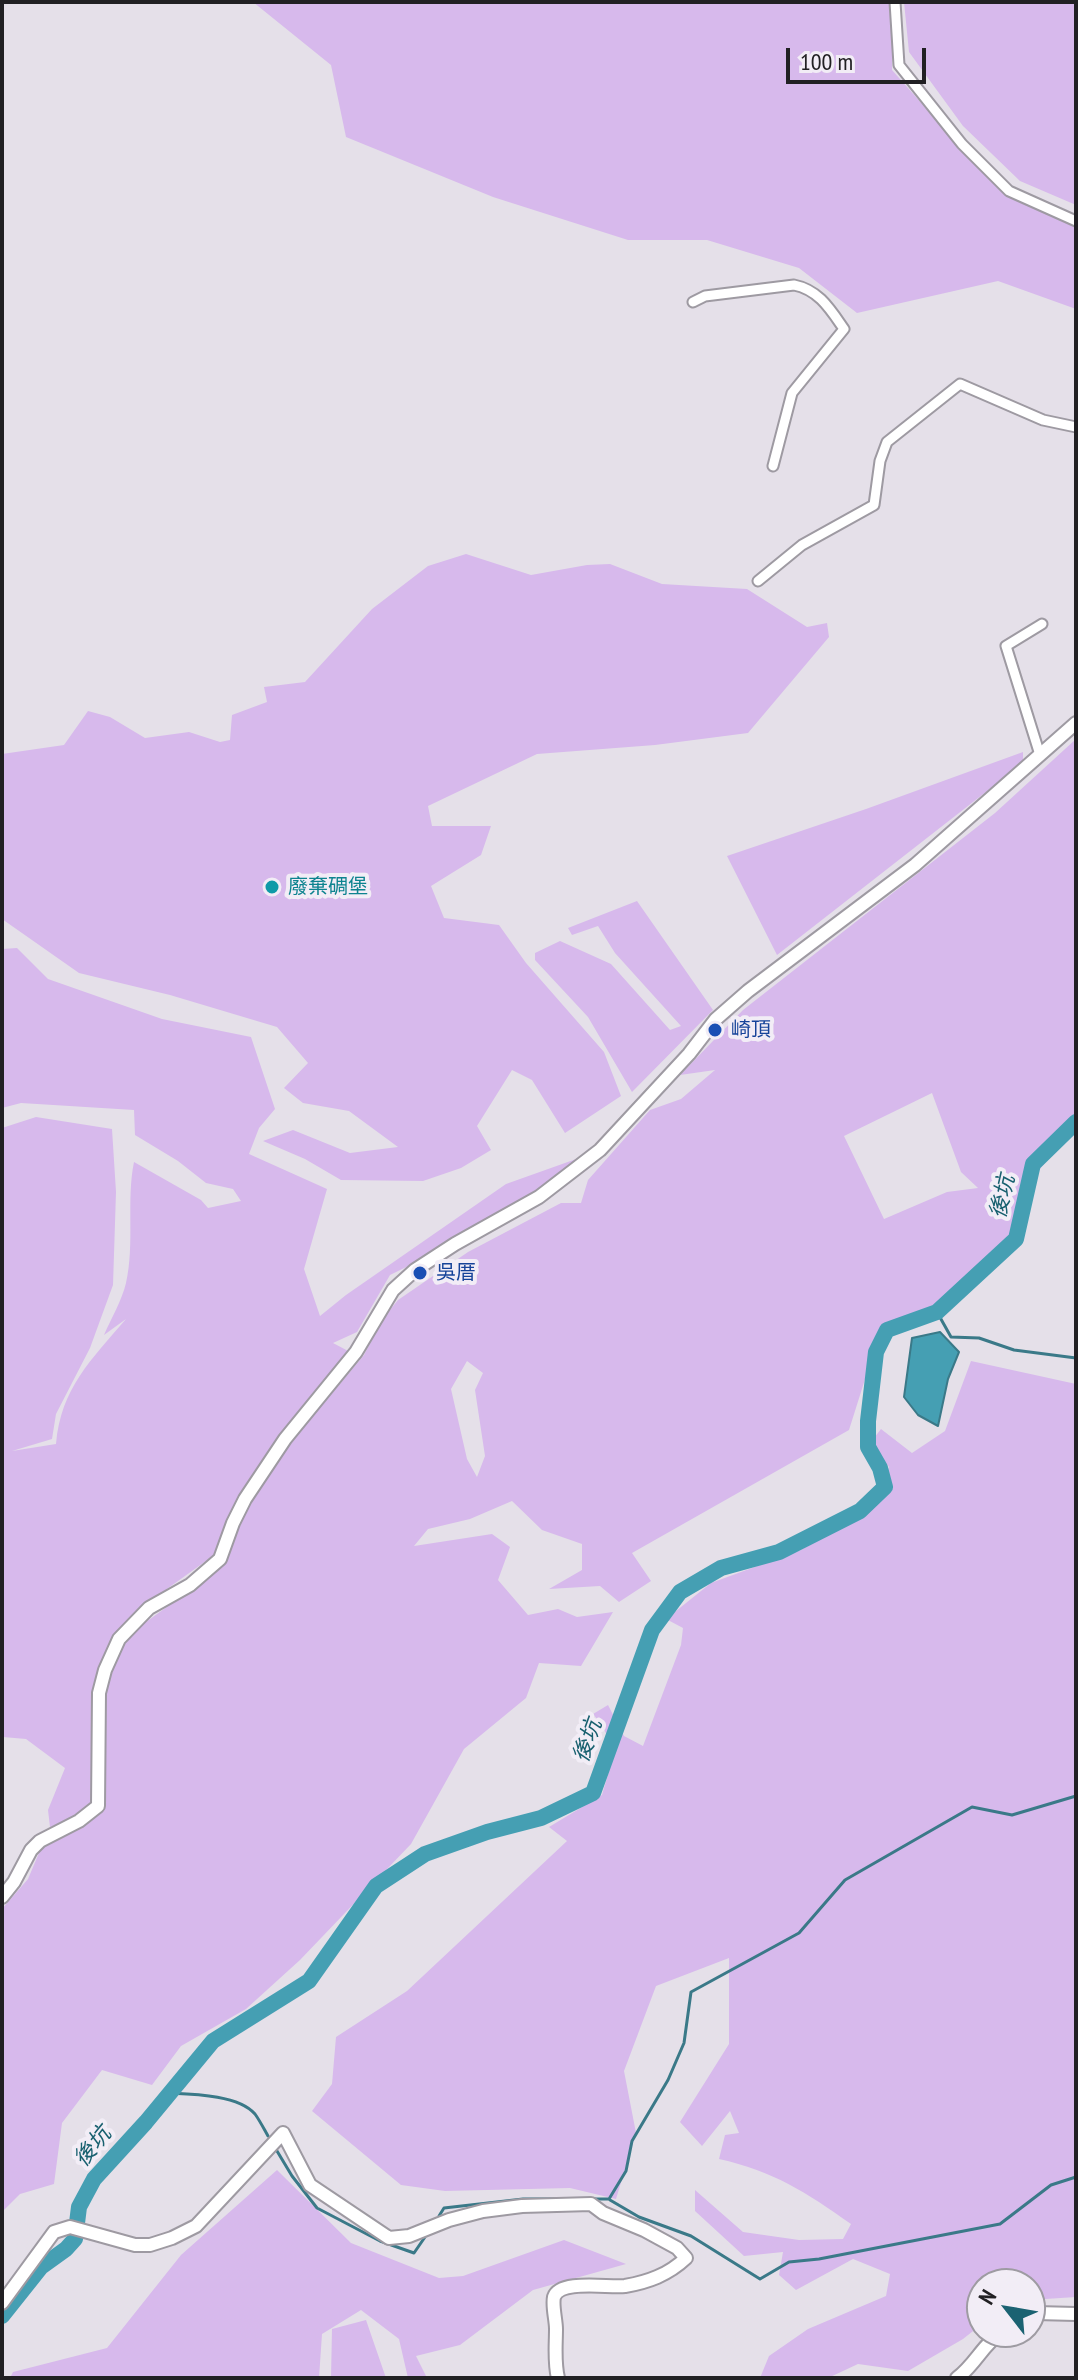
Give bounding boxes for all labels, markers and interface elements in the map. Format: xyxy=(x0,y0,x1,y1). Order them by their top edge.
scale bar xyxy=(790,32,930,82)
text: 100 m xyxy=(800,46,853,77)
place label: 廢棄碉堡 xyxy=(288,875,368,899)
marker: 廢棄碉堡 xyxy=(263,878,281,896)
place label: 崎頂 xyxy=(731,1018,771,1042)
marker: 崎頂 xyxy=(706,1021,724,1039)
water label: 後坑 xyxy=(985,1173,1021,1221)
place label: 吳厝 xyxy=(436,1261,476,1285)
marker: 吳厝 xyxy=(411,1264,429,1282)
water label: 後坑 xyxy=(568,1716,608,1766)
water label: 後坑 xyxy=(69,2122,117,2172)
north arrow xyxy=(966,2268,1046,2348)
text: N xyxy=(972,2284,1002,2309)

